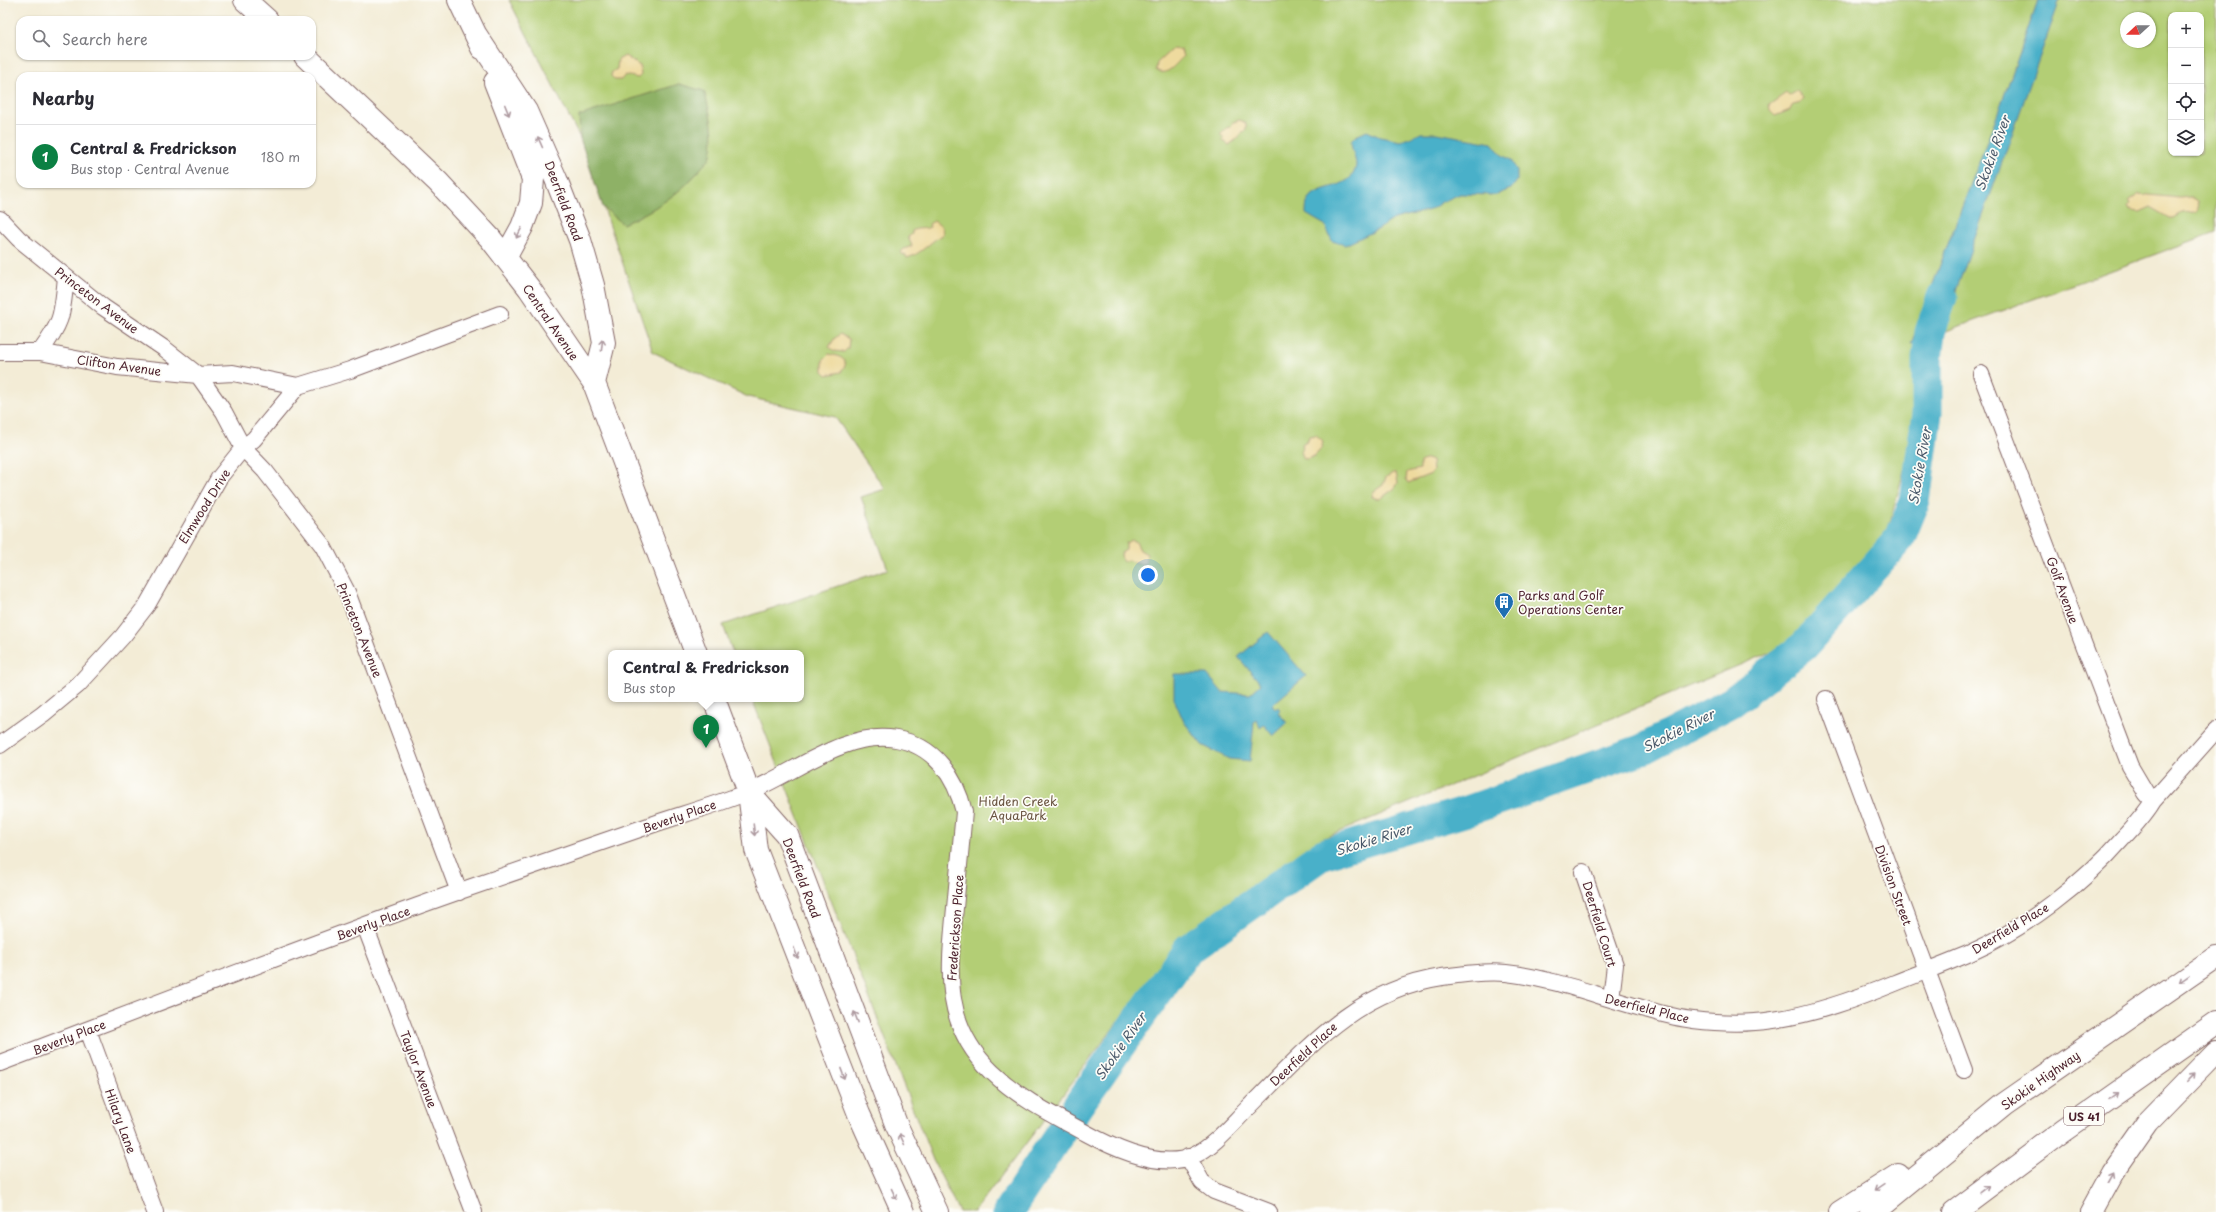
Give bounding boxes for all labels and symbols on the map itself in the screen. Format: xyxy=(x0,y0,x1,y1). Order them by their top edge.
north arrow xyxy=(2120,12,2156,48)
one-way arrow xyxy=(503,103,511,115)
water label: Skokie River xyxy=(1970,111,2015,193)
one-way arrow xyxy=(536,136,543,148)
street label: Deerfield Road xyxy=(540,158,588,244)
one-way arrow xyxy=(514,227,522,239)
street label: Princeton Avenue xyxy=(51,263,143,338)
street label: Central Avenue xyxy=(519,280,583,364)
one-way arrow xyxy=(599,339,606,352)
street label: Clifton Avenue xyxy=(76,350,163,380)
water label: Skokie River xyxy=(1903,424,1935,506)
street label: Elmwood Drive xyxy=(174,465,234,547)
street label: Golf Avenue xyxy=(2043,554,2084,627)
your location xyxy=(1138,565,1158,585)
street label: Princeton Avenue xyxy=(333,580,387,680)
place label: Parks and Golf Operations Center xyxy=(1518,586,1624,618)
building icon: Parks and Golf Operations Center xyxy=(1493,591,1515,619)
water label: Skokie River xyxy=(1639,703,1719,756)
pin: 1 xyxy=(693,715,719,748)
park label: Hidden Creek AquaPark xyxy=(979,792,1057,824)
street label: Beverly Place xyxy=(640,795,718,837)
water label: Skokie River xyxy=(1333,818,1415,859)
one-way arrow xyxy=(750,823,758,836)
street label: Deerfield Road xyxy=(778,835,826,921)
street label: Division Street xyxy=(1871,842,1917,928)
street label: Frederickson Place xyxy=(942,874,968,982)
street label: Deerfield Court xyxy=(1578,879,1622,969)
street label: Deerfield Place xyxy=(1968,898,2052,958)
street label: Beverly Place xyxy=(334,901,412,945)
one-way arrow xyxy=(793,946,800,958)
one-way arrow xyxy=(2179,975,2190,983)
street label: Deerfield Place xyxy=(1603,989,1691,1027)
water label: Skokie River xyxy=(1090,1007,1151,1083)
one-way arrow xyxy=(851,1012,859,1024)
street label: Beverly Place xyxy=(30,1015,108,1059)
street label: Deerfield Place xyxy=(1265,1018,1341,1090)
street label: Taylor Avenue xyxy=(396,1028,442,1111)
street label: Skokie Highway xyxy=(1997,1046,2083,1114)
one-way arrow xyxy=(840,1067,848,1079)
one-way arrow xyxy=(2186,1072,2196,1082)
street label: Hilary Lane xyxy=(101,1086,141,1156)
one-way arrow xyxy=(2107,1092,2118,1100)
road number: US 41 xyxy=(2064,1107,2104,1125)
one-way arrow xyxy=(898,1133,906,1145)
one-way arrow xyxy=(2106,1172,2114,1184)
one-way arrow xyxy=(1873,1184,1884,1192)
one-way arrow xyxy=(1979,1185,1990,1193)
one-way arrow xyxy=(891,1187,898,1199)

